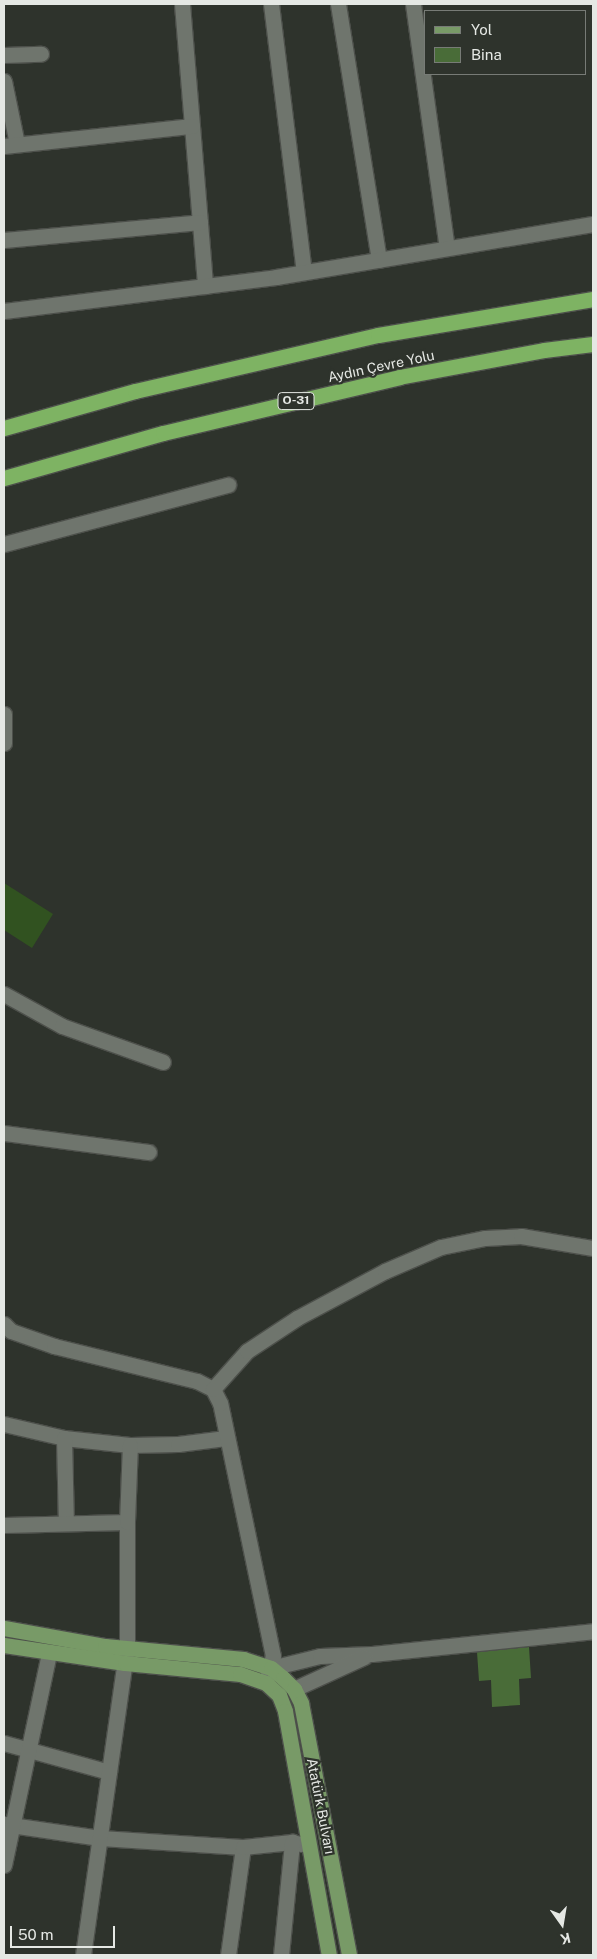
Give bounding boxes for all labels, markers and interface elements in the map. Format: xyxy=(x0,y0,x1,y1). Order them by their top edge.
legend xyxy=(424,10,587,75)
text: Yol xyxy=(471,21,492,38)
text: Bina xyxy=(471,46,502,63)
street label: Aydın Çevre Yolu xyxy=(326,346,436,386)
road number: O-31 xyxy=(277,392,315,411)
street label: Atatürk Bulvarı xyxy=(303,1757,339,1855)
north arrow xyxy=(537,1899,587,1949)
scale bar xyxy=(12,1916,118,1948)
text: 50 m xyxy=(18,1926,53,1943)
text: K xyxy=(559,1930,572,1948)

